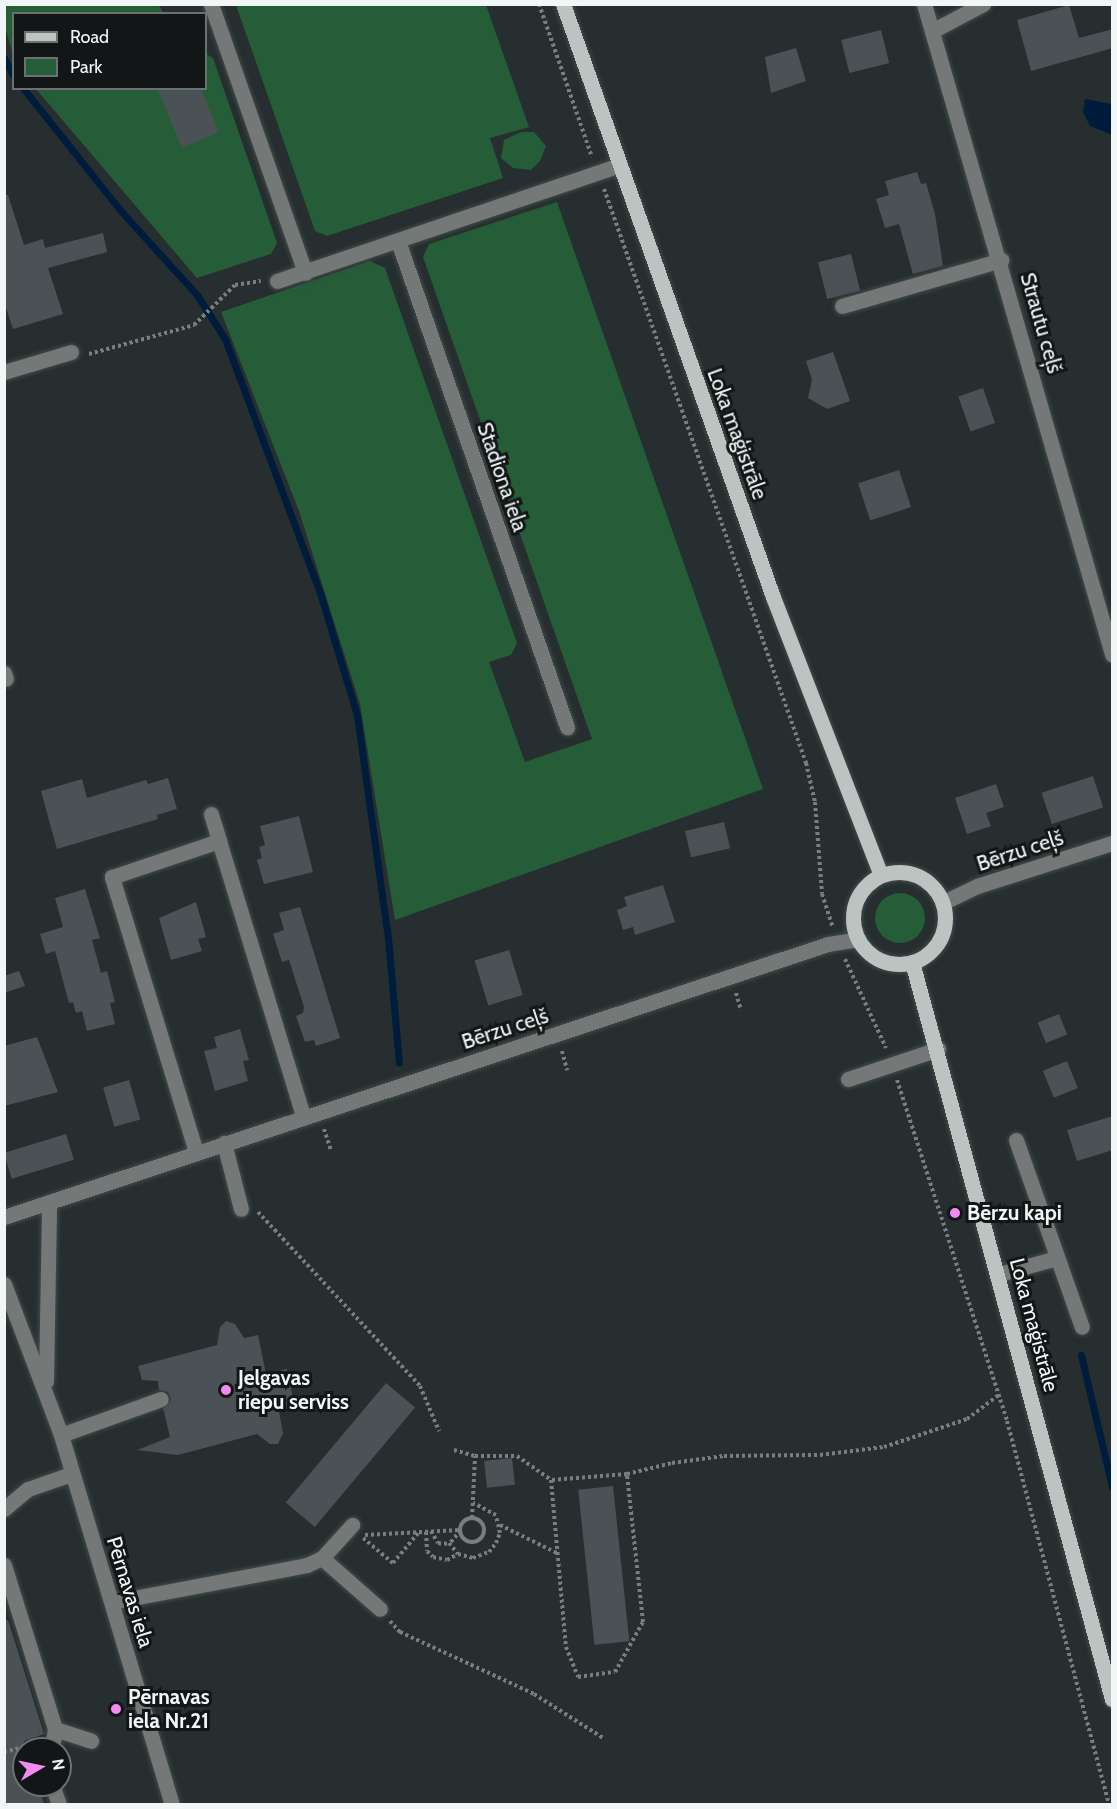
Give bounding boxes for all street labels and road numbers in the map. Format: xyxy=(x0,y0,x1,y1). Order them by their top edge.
street label: Strautu ceļš xyxy=(1015,270,1067,376)
street label: Loka maģistrāle xyxy=(702,365,772,503)
street label: Stadiona iela xyxy=(472,419,532,535)
street label: Bērzu ceļš xyxy=(974,825,1066,877)
street label: Bērzu ceļš xyxy=(459,1003,551,1055)
street label: Loka maģistrāle xyxy=(1004,1255,1064,1395)
street label: Pērnavas iela xyxy=(101,1533,159,1651)

